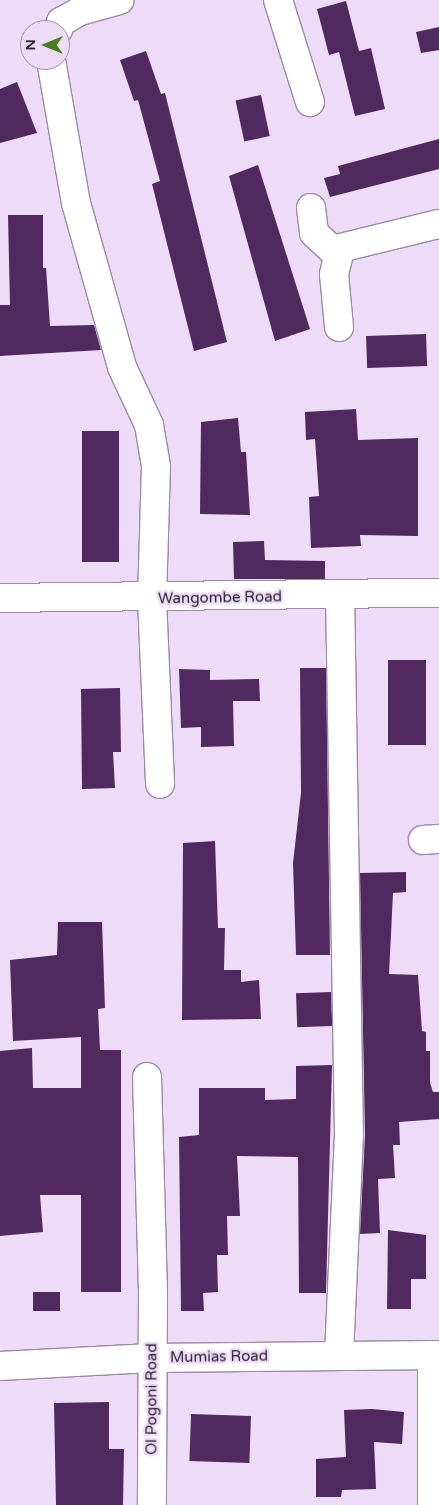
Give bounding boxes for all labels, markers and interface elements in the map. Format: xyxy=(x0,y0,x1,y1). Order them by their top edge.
north arrow xyxy=(20,20,70,70)
text: N xyxy=(22,39,39,51)
street label: Wangombe Road xyxy=(158,588,282,608)
street label: Ol Pogoni Road xyxy=(143,1343,161,1455)
street label: Mumias Road xyxy=(170,1347,268,1367)

